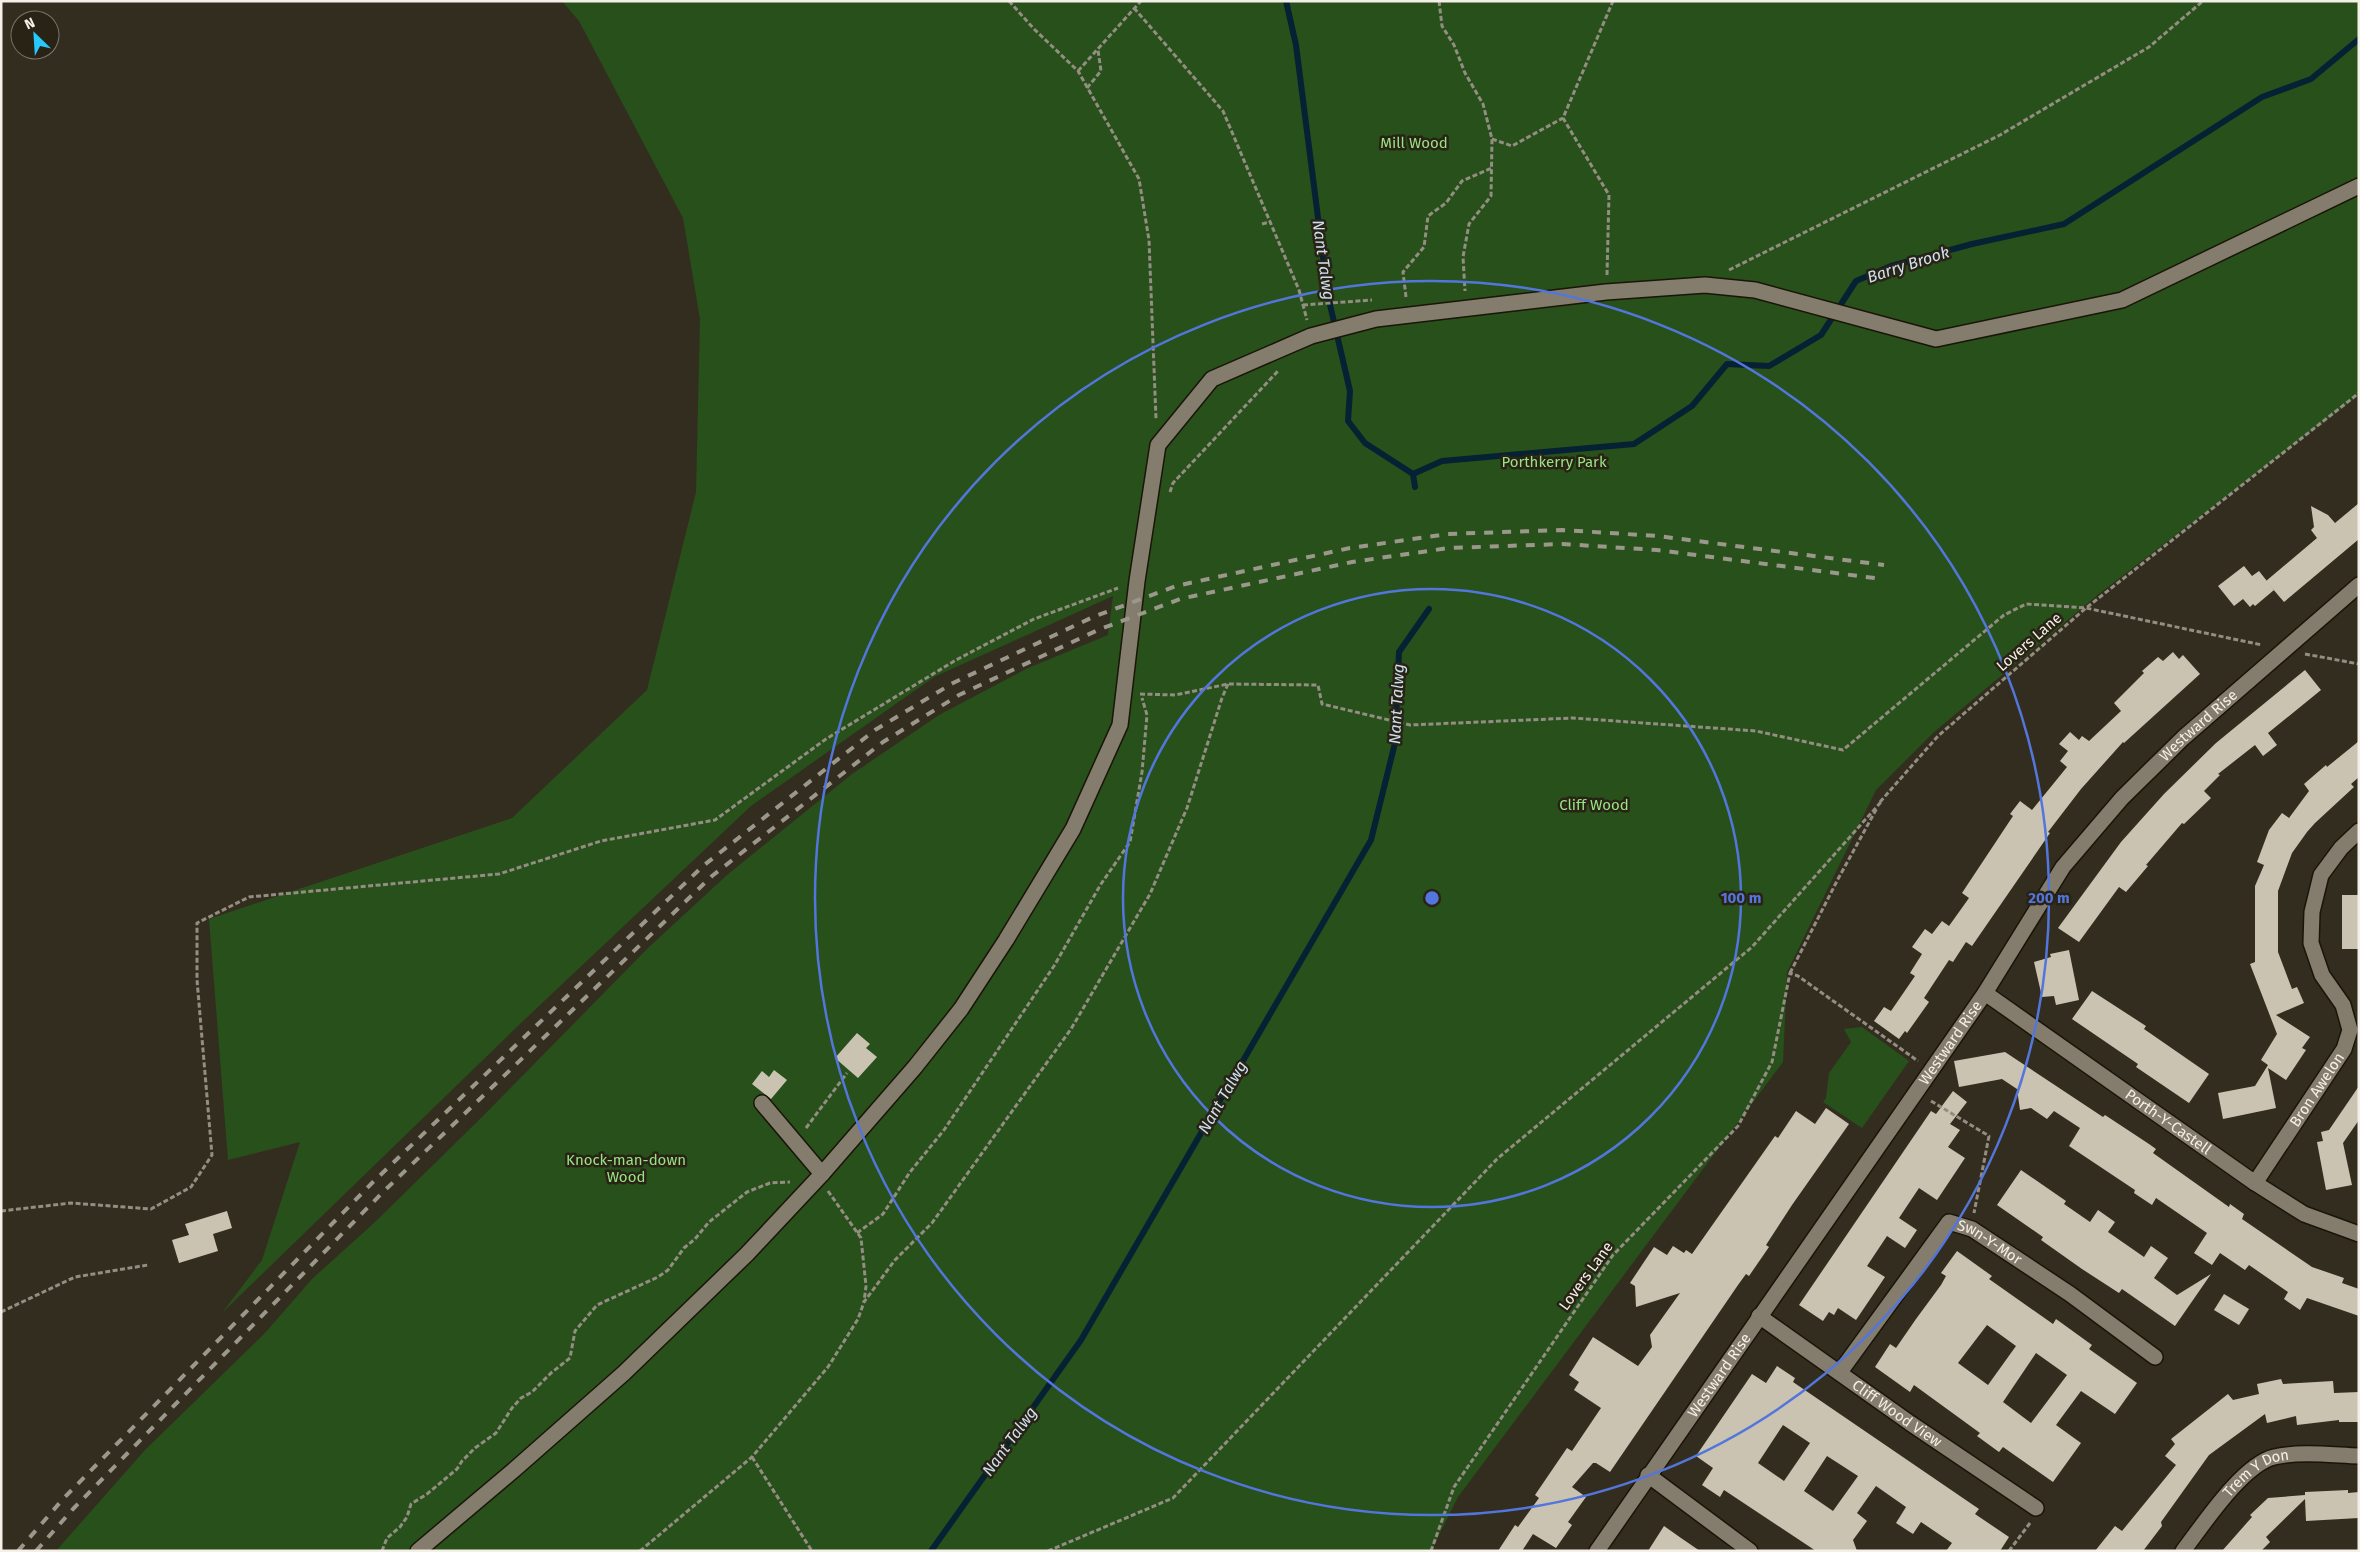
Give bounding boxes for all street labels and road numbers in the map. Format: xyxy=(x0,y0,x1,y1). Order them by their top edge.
street label: Lovers Lane xyxy=(1993,609,2065,675)
street label: Westward Rise xyxy=(2156,686,2241,765)
street label: Westward Rise xyxy=(1915,997,1986,1088)
street label: Bron Awelon xyxy=(2286,1049,2348,1130)
street label: Porth-Y-Castell xyxy=(2122,1085,2215,1159)
street label: Swn-Y-Mor xyxy=(1955,1216,2025,1269)
street label: Lovers Lane xyxy=(1555,1238,1617,1314)
street label: Westward Rise xyxy=(1684,1330,1755,1421)
street label: Cliff Wood View xyxy=(1849,1376,1946,1451)
street label: Trem Y Don xyxy=(2219,1446,2290,1501)

